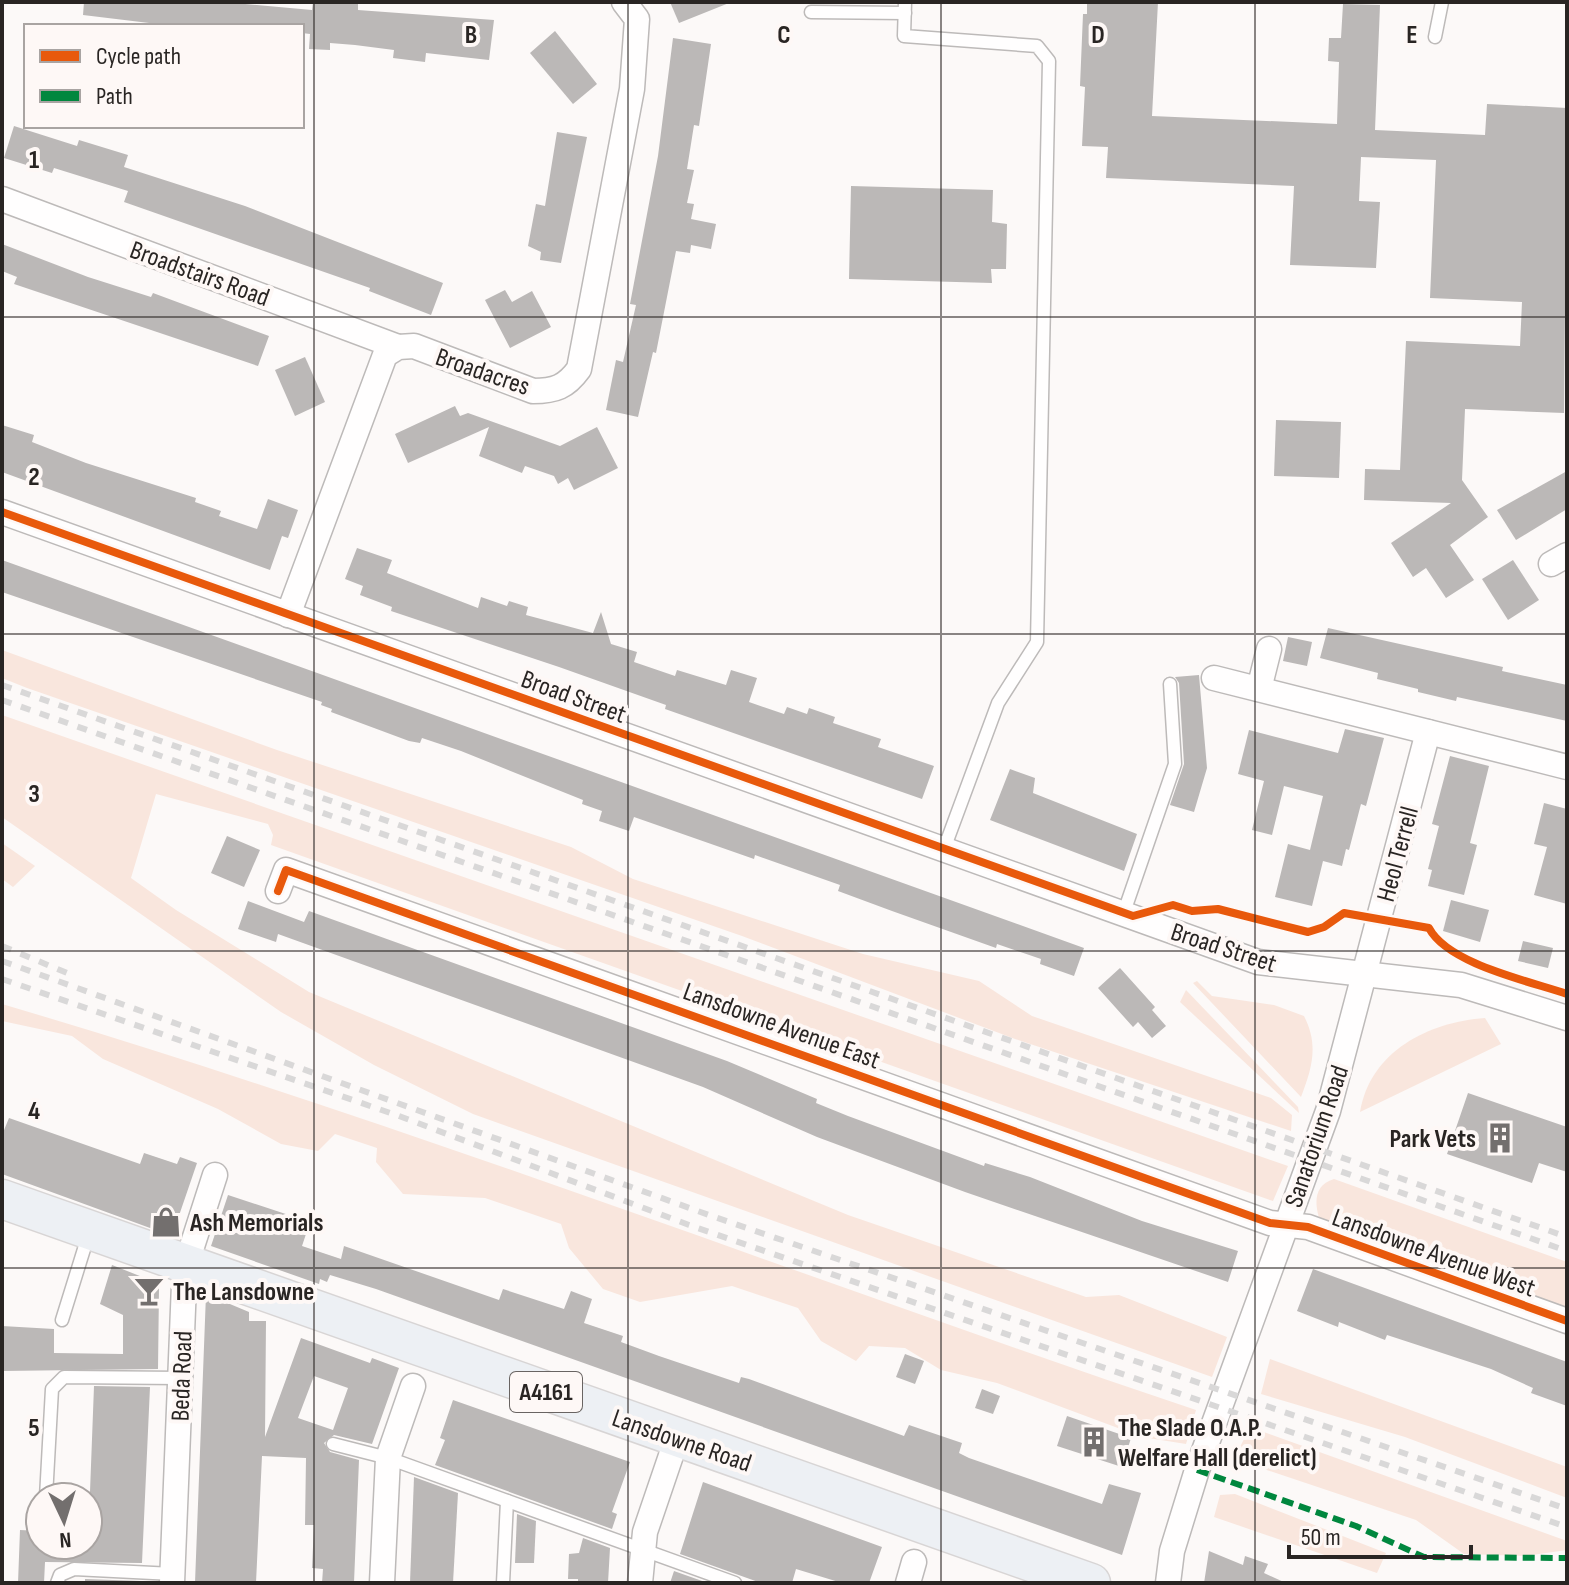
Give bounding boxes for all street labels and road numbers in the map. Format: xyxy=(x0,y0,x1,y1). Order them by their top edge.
street label: Broadstairs Road xyxy=(126,235,273,314)
street label: Broadacres xyxy=(431,342,534,403)
street label: Broad Street xyxy=(517,664,630,731)
street label: Heol Terrell xyxy=(1371,803,1426,905)
street label: Broad Street xyxy=(1167,917,1280,980)
street label: Lansdowne Avenue East xyxy=(679,976,884,1076)
street label: Sanatorium Road xyxy=(1279,1061,1356,1212)
street label: Lansdowne Avenue West xyxy=(1328,1202,1539,1305)
street label: Beda Road xyxy=(165,1330,200,1422)
road number: A4161 xyxy=(510,1372,582,1412)
street label: Lansdowne Road xyxy=(608,1403,755,1480)

